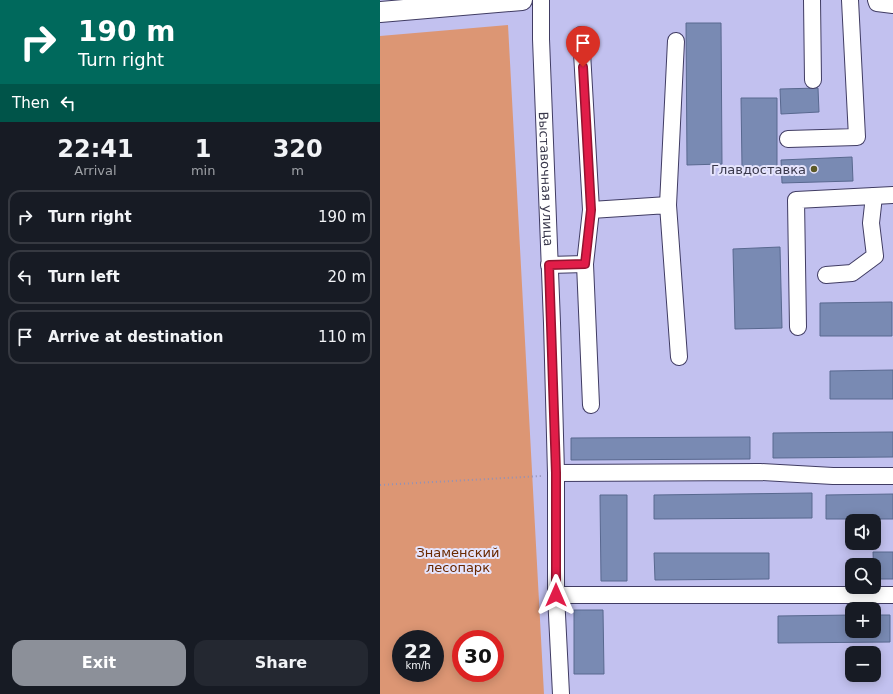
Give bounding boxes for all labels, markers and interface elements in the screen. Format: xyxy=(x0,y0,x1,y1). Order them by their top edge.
text: 190 m xyxy=(78,15,175,48)
icon: right xyxy=(12,16,64,68)
pin xyxy=(566,26,600,67)
icon: arrive xyxy=(572,32,594,54)
text: Turn right xyxy=(78,49,164,70)
icon: left xyxy=(57,92,79,114)
text: Then xyxy=(12,94,49,112)
street label: Выставочная улица xyxy=(536,111,556,247)
text: 22:41 xyxy=(57,135,134,163)
text: 1 xyxy=(195,135,211,163)
text: 320 xyxy=(273,135,323,163)
place label: Главдоставка xyxy=(711,162,806,177)
text: Arrival xyxy=(74,163,117,178)
text: min xyxy=(191,163,215,178)
text: m xyxy=(291,163,304,178)
marker: Главдоставка xyxy=(809,164,819,174)
icon: right xyxy=(14,206,36,228)
text: Turn right xyxy=(48,208,132,226)
text: 190 m xyxy=(318,208,366,226)
icon: left xyxy=(14,266,36,288)
text: Turn left xyxy=(48,268,120,286)
text: 20 m xyxy=(328,268,366,286)
icon: arrive xyxy=(14,326,36,348)
text: Arrive at destination xyxy=(48,328,223,346)
text: 110 m xyxy=(318,328,366,346)
map controls xyxy=(845,514,881,682)
button: sound xyxy=(845,514,881,550)
park label: Знаменский лесопарк xyxy=(416,545,500,575)
button: search xyxy=(845,558,881,594)
position arrow xyxy=(535,574,577,616)
button: + xyxy=(845,602,881,638)
speed limit sign: 30 xyxy=(452,630,504,682)
text: 22 xyxy=(404,639,432,663)
button: Exit xyxy=(12,640,186,686)
button: Share xyxy=(194,640,368,686)
button: − xyxy=(845,646,881,682)
text: km/h xyxy=(405,660,431,671)

